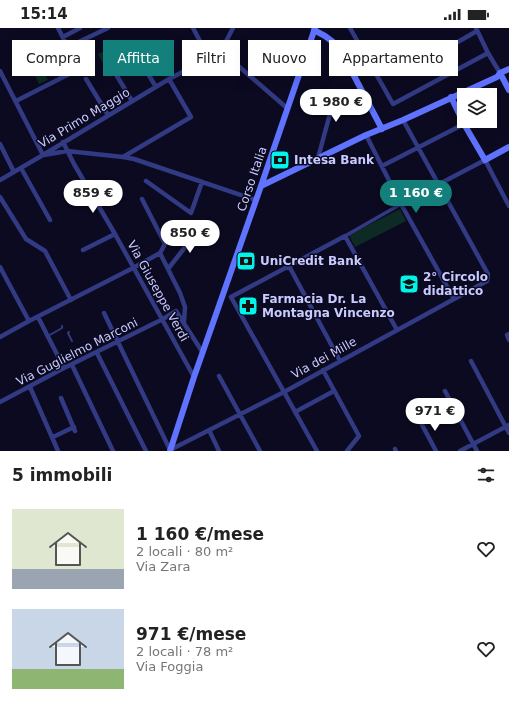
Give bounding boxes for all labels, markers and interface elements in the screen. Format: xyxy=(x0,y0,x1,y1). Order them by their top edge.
text: 15:14 xyxy=(20,5,68,23)
chip: Compra xyxy=(12,40,95,76)
chip: Affitta xyxy=(103,40,174,76)
chip: Filtri xyxy=(182,40,240,76)
chip: Nuovo xyxy=(248,40,321,76)
chip: Appartamento xyxy=(329,40,458,76)
street label: Via Primo Maggio xyxy=(36,85,132,151)
map controls xyxy=(457,88,497,128)
button: layers xyxy=(457,88,497,128)
pin: 1 980 € xyxy=(299,89,373,123)
text: 1 980 € xyxy=(309,94,363,109)
street label: Corso Italia xyxy=(234,145,270,213)
bank icon: Intesa Bank xyxy=(269,149,291,171)
place label: Intesa Bank xyxy=(294,153,375,167)
pin: 859 € xyxy=(65,180,121,214)
pin: 1 160 € xyxy=(379,180,453,214)
text: 859 € xyxy=(73,185,113,200)
text: 1 160 € xyxy=(389,185,443,200)
pin: 850 € xyxy=(162,220,218,254)
text: 850 € xyxy=(170,225,210,240)
street label: Via Giuseppe Verdi xyxy=(124,238,192,344)
bank icon: UniCredit Bank xyxy=(235,250,257,272)
place label: UniCredit Bank xyxy=(260,254,363,268)
place label: 2° Circolo didattico xyxy=(423,270,488,298)
school or university icon: 2° Circolo didattico xyxy=(398,273,420,295)
place label: Farmacia Dr. La Montagna Vincenzo xyxy=(262,292,395,320)
pharmacy icon: Farmacia Dr. La Montagna Vincenzo xyxy=(237,295,259,317)
street label: Via Guglielmo Marconi xyxy=(14,315,140,389)
street label: Via dei Mille xyxy=(289,334,359,382)
pin: 971 € xyxy=(407,398,463,432)
text: 971 € xyxy=(415,403,455,418)
icon: filters xyxy=(475,464,497,486)
text: 5 immobili xyxy=(12,465,112,485)
text: 1 160 €/mese xyxy=(136,524,264,544)
icon: home xyxy=(44,525,92,573)
icon: heart xyxy=(475,538,497,560)
text: 2 locali · 80 m² xyxy=(136,544,233,559)
text: Via Zara xyxy=(136,559,191,574)
text: 971 €/mese xyxy=(136,624,246,644)
icon: home xyxy=(44,625,92,673)
icon: heart xyxy=(475,638,497,660)
text: 2 locali · 78 m² xyxy=(136,644,233,659)
text: Via Foggia xyxy=(136,659,203,674)

